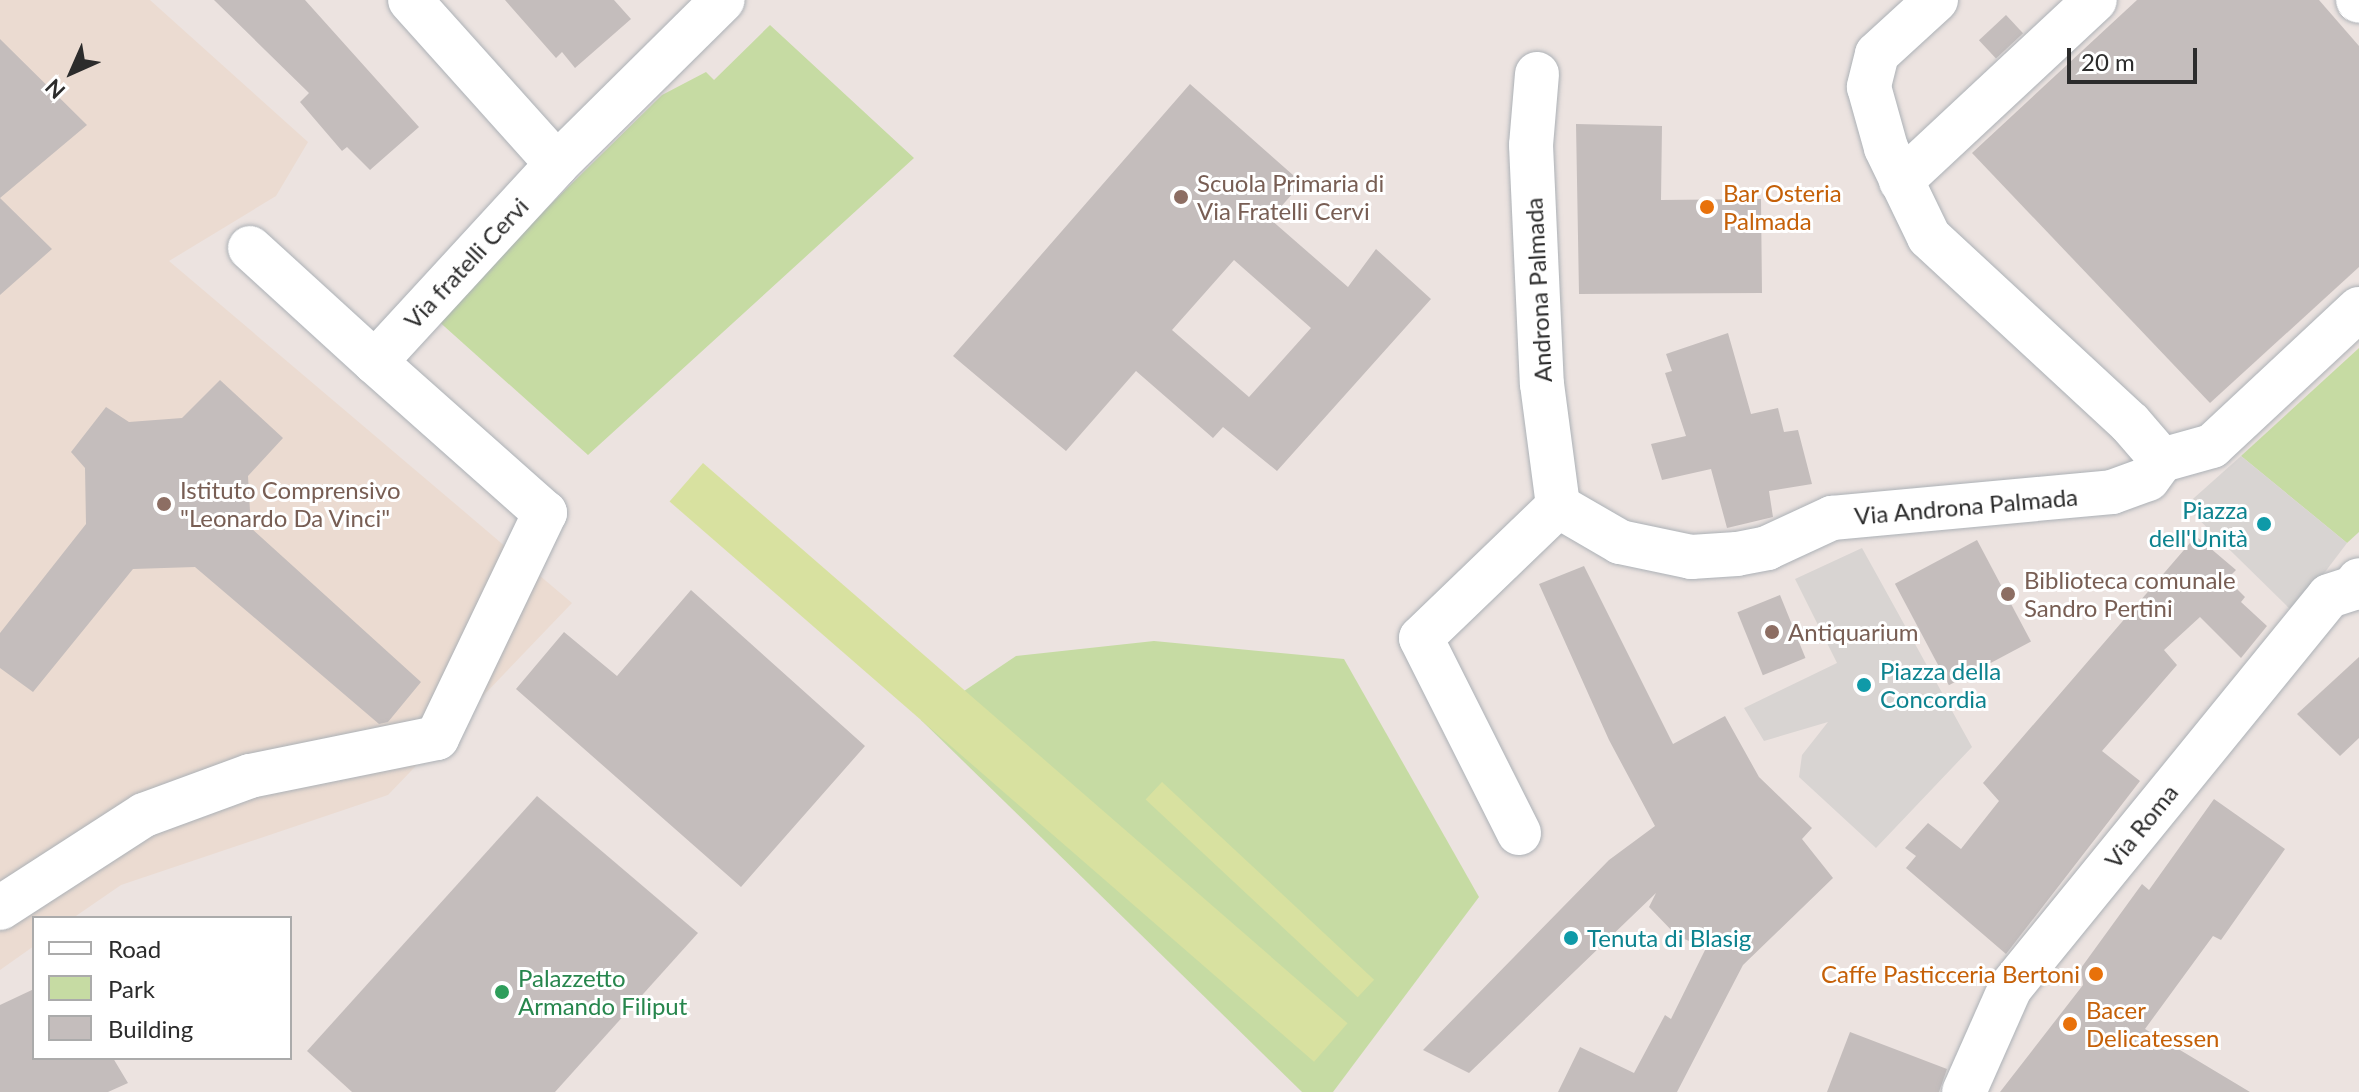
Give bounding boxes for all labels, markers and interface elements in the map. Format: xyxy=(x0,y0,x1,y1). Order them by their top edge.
north arrow xyxy=(32,32,112,112)
scale bar xyxy=(2071,32,2201,82)
text: 20 m xyxy=(2081,47,2135,76)
text: N xyxy=(39,74,70,105)
place label: Scuola Primaria di Via Fratelli Cervi xyxy=(1197,169,1384,225)
place label: Bar Osteria Palmada xyxy=(1723,179,1842,235)
marker: Scuola Primaria di Via Fratelli Cervi xyxy=(1172,188,1190,206)
street label: Via fratelli Cervi xyxy=(398,192,534,334)
street label: Androna Palmada xyxy=(1519,197,1557,383)
marker: Bar Osteria Palmada xyxy=(1698,198,1716,216)
place label: Istituto Comprensivo "Leonardo Da Vinci" xyxy=(180,476,401,532)
street label: Via Androna Palmada xyxy=(1853,482,2079,530)
marker: Istituto Comprensivo "Leonardo Da Vinci" xyxy=(155,495,173,513)
place label: Piazza dell'Unità xyxy=(2149,496,2248,552)
marker: Piazza dell'Unità xyxy=(2255,515,2273,533)
place label: Biblioteca comunale Sandro Pertini xyxy=(2024,566,2236,622)
marker: Biblioteca comunale Sandro Pertini xyxy=(1999,585,2017,603)
place label: Antiquarium xyxy=(1788,618,1919,646)
marker: Antiquarium xyxy=(1763,623,1781,641)
place label: Piazza della Concordia xyxy=(1880,657,2001,713)
marker: Piazza della Concordia xyxy=(1855,676,1873,694)
street label: Via Roma xyxy=(2098,778,2184,874)
legend xyxy=(32,916,292,1060)
place label: Tenuta di Blasig xyxy=(1587,924,1751,952)
marker: Tenuta di Blasig xyxy=(1562,929,1580,947)
text: Road xyxy=(108,934,161,963)
place label: Caffe Pasticceria Bertoni xyxy=(1821,960,2080,988)
place label: Palazzetto Armando Filiput xyxy=(518,964,687,1020)
marker: Caffe Pasticceria Bertoni xyxy=(2087,965,2105,983)
text: Park xyxy=(108,974,155,1003)
marker: Palazzetto Armando Filiput xyxy=(493,983,511,1001)
place label: Bacer Delicatessen xyxy=(2086,996,2219,1052)
text: Building xyxy=(108,1014,193,1043)
marker: Bacer Delicatessen xyxy=(2061,1015,2079,1033)

